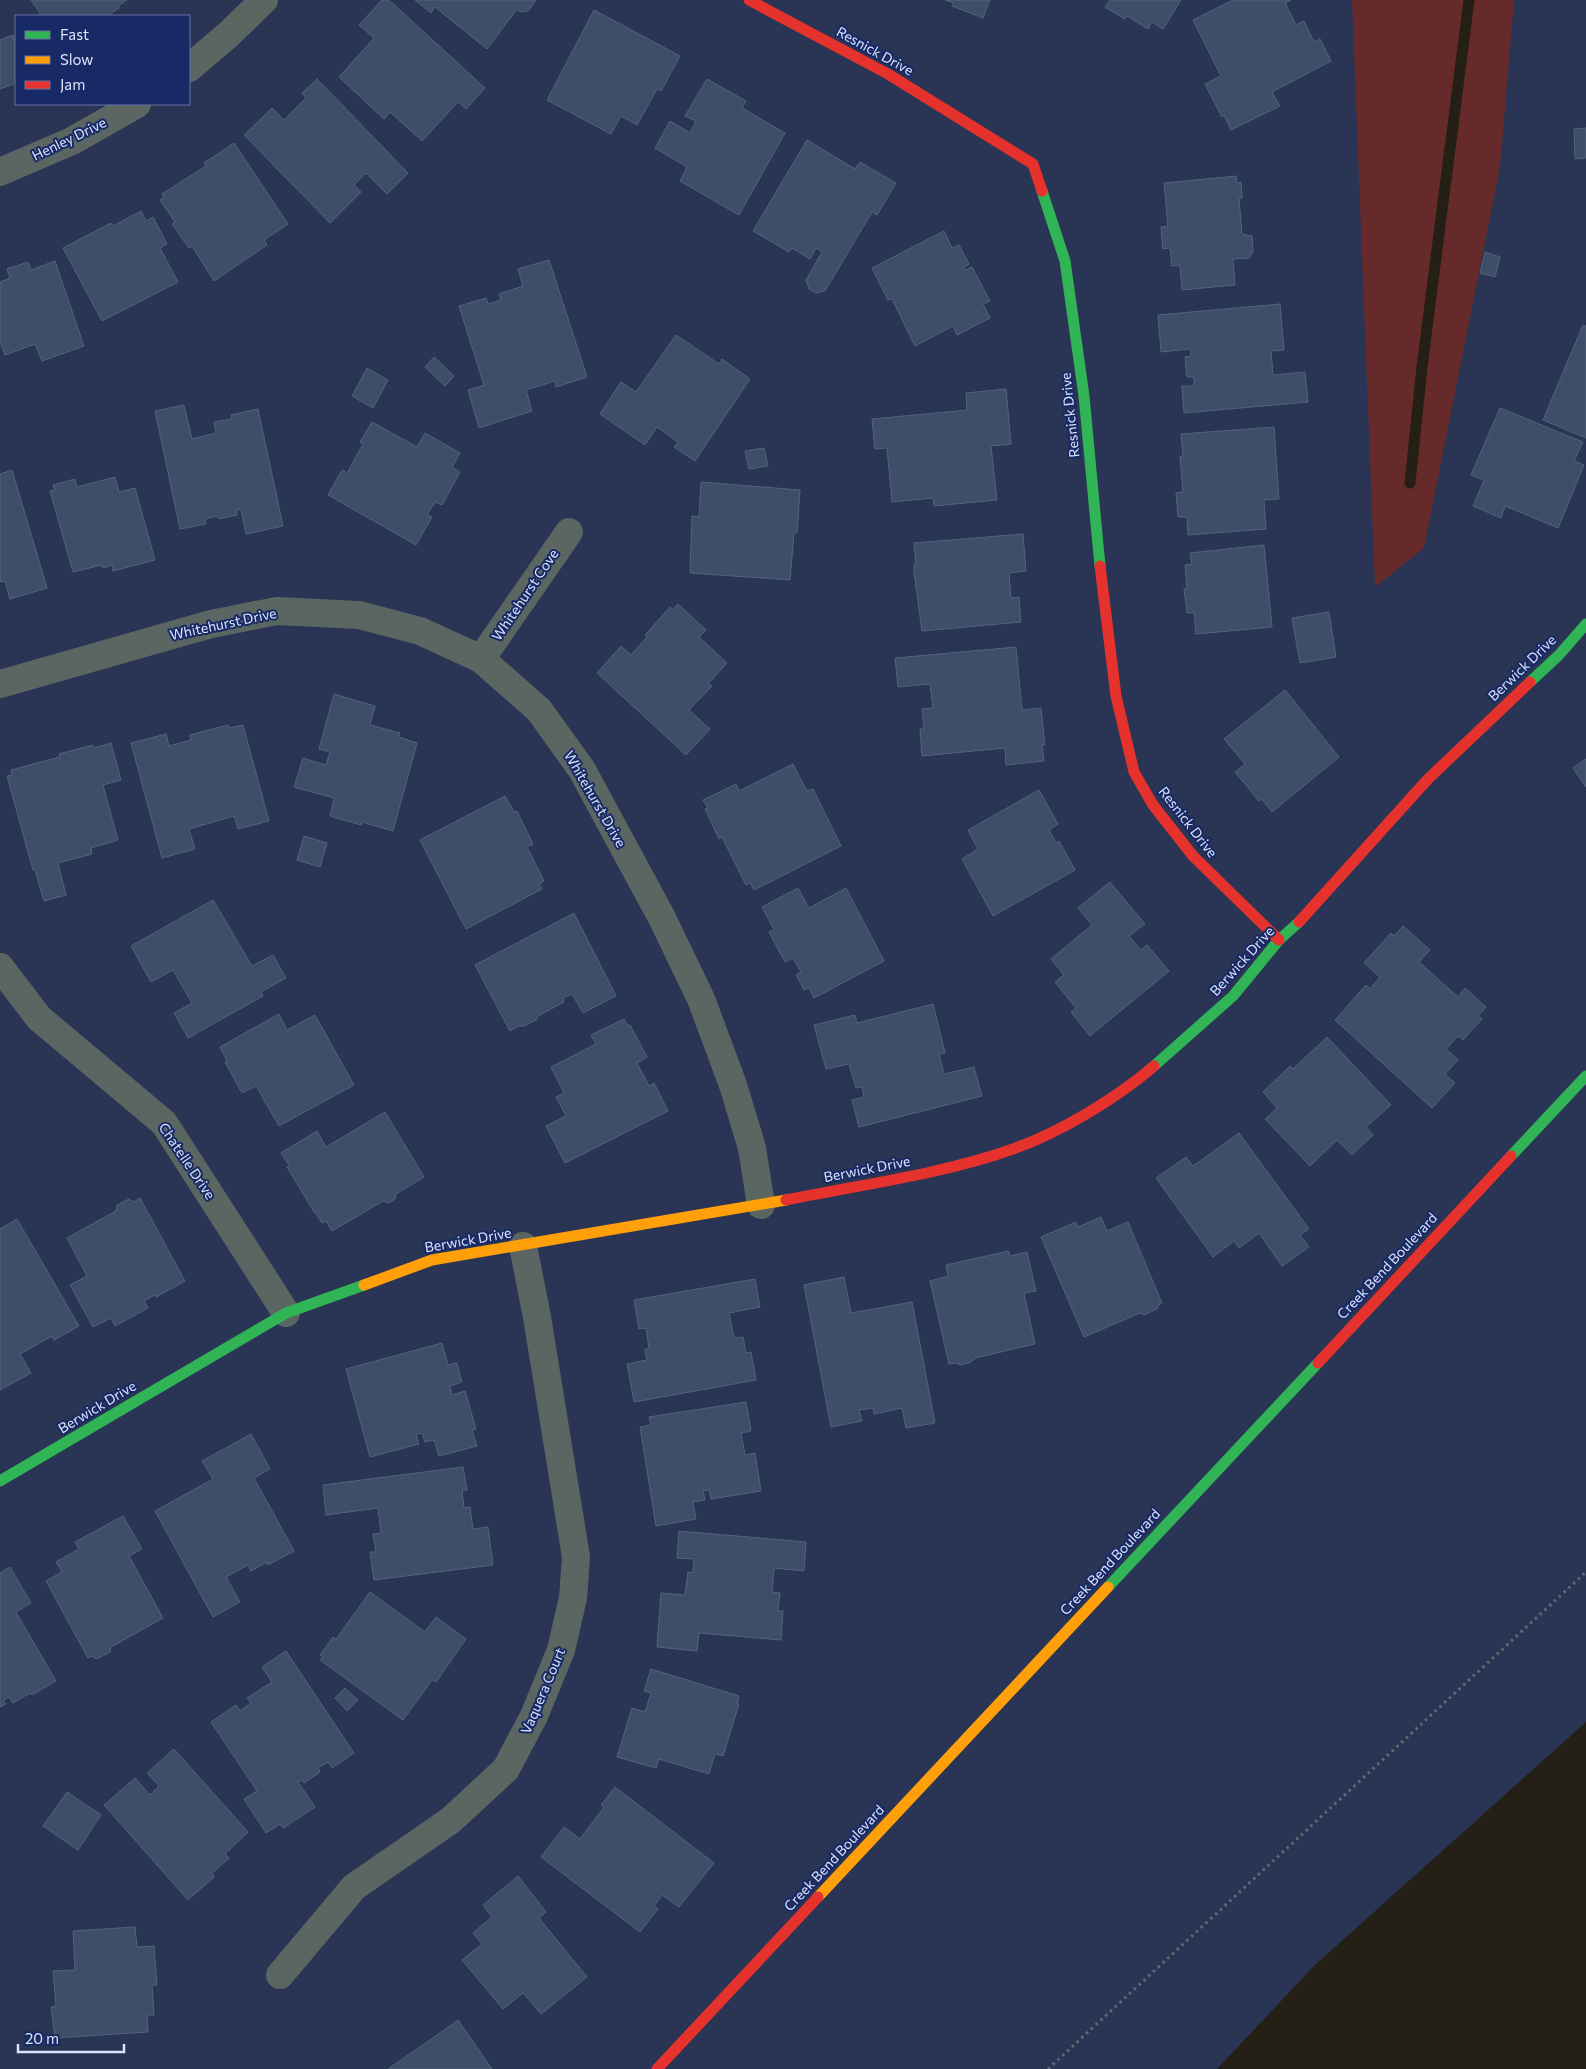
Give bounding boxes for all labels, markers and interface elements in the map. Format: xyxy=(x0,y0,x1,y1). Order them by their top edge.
legend xyxy=(15,15,190,105)
street label: Resnick Drive xyxy=(834,22,917,79)
text: Fast xyxy=(60,25,89,43)
text: Slow xyxy=(60,50,93,68)
text: Jam xyxy=(60,75,85,93)
street label: Henley Drive xyxy=(29,113,109,164)
street label: Resnick Drive xyxy=(1057,372,1082,458)
street label: Whitehurst Cove xyxy=(488,546,562,644)
street label: Whitehurst Drive xyxy=(168,604,278,643)
street label: Berwick Drive xyxy=(1484,631,1559,704)
street label: Whitehurst Drive xyxy=(561,747,630,850)
street label: Resnick Drive xyxy=(1155,783,1221,861)
street label: Berwick Drive xyxy=(1206,922,1277,999)
street label: Chatelle Drive xyxy=(155,1119,219,1202)
street label: Berwick Drive xyxy=(822,1152,912,1185)
street label: Creek Bend Boulevard xyxy=(1333,1209,1440,1322)
street label: Berwick Drive xyxy=(423,1224,513,1256)
street label: Berwick Drive xyxy=(55,1377,139,1436)
street label: Creek Bend Boulevard xyxy=(1056,1505,1163,1618)
street label: Vaquera Court xyxy=(517,1645,568,1737)
street label: Creek Bend Boulevard xyxy=(780,1801,887,1914)
scale bar xyxy=(18,2022,124,2054)
text: 20 m xyxy=(25,2029,59,2047)

